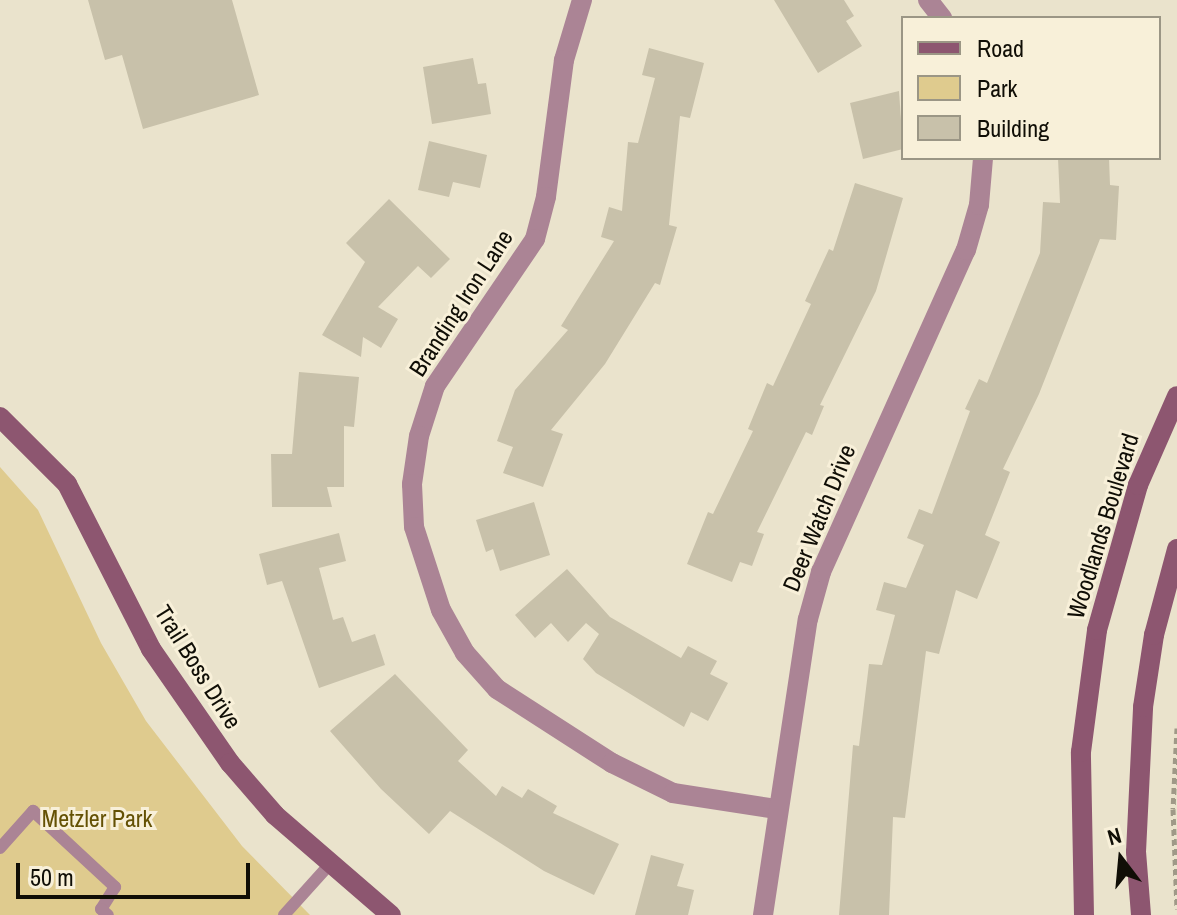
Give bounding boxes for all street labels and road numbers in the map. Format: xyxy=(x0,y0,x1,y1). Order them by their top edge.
street label: Branding Iron Lane xyxy=(403,224,519,382)
street label: Woodlands Boulevard xyxy=(1061,430,1145,622)
street label: Deer Watch Drive xyxy=(776,440,862,596)
street label: Trail Boss Drive xyxy=(149,600,247,734)

